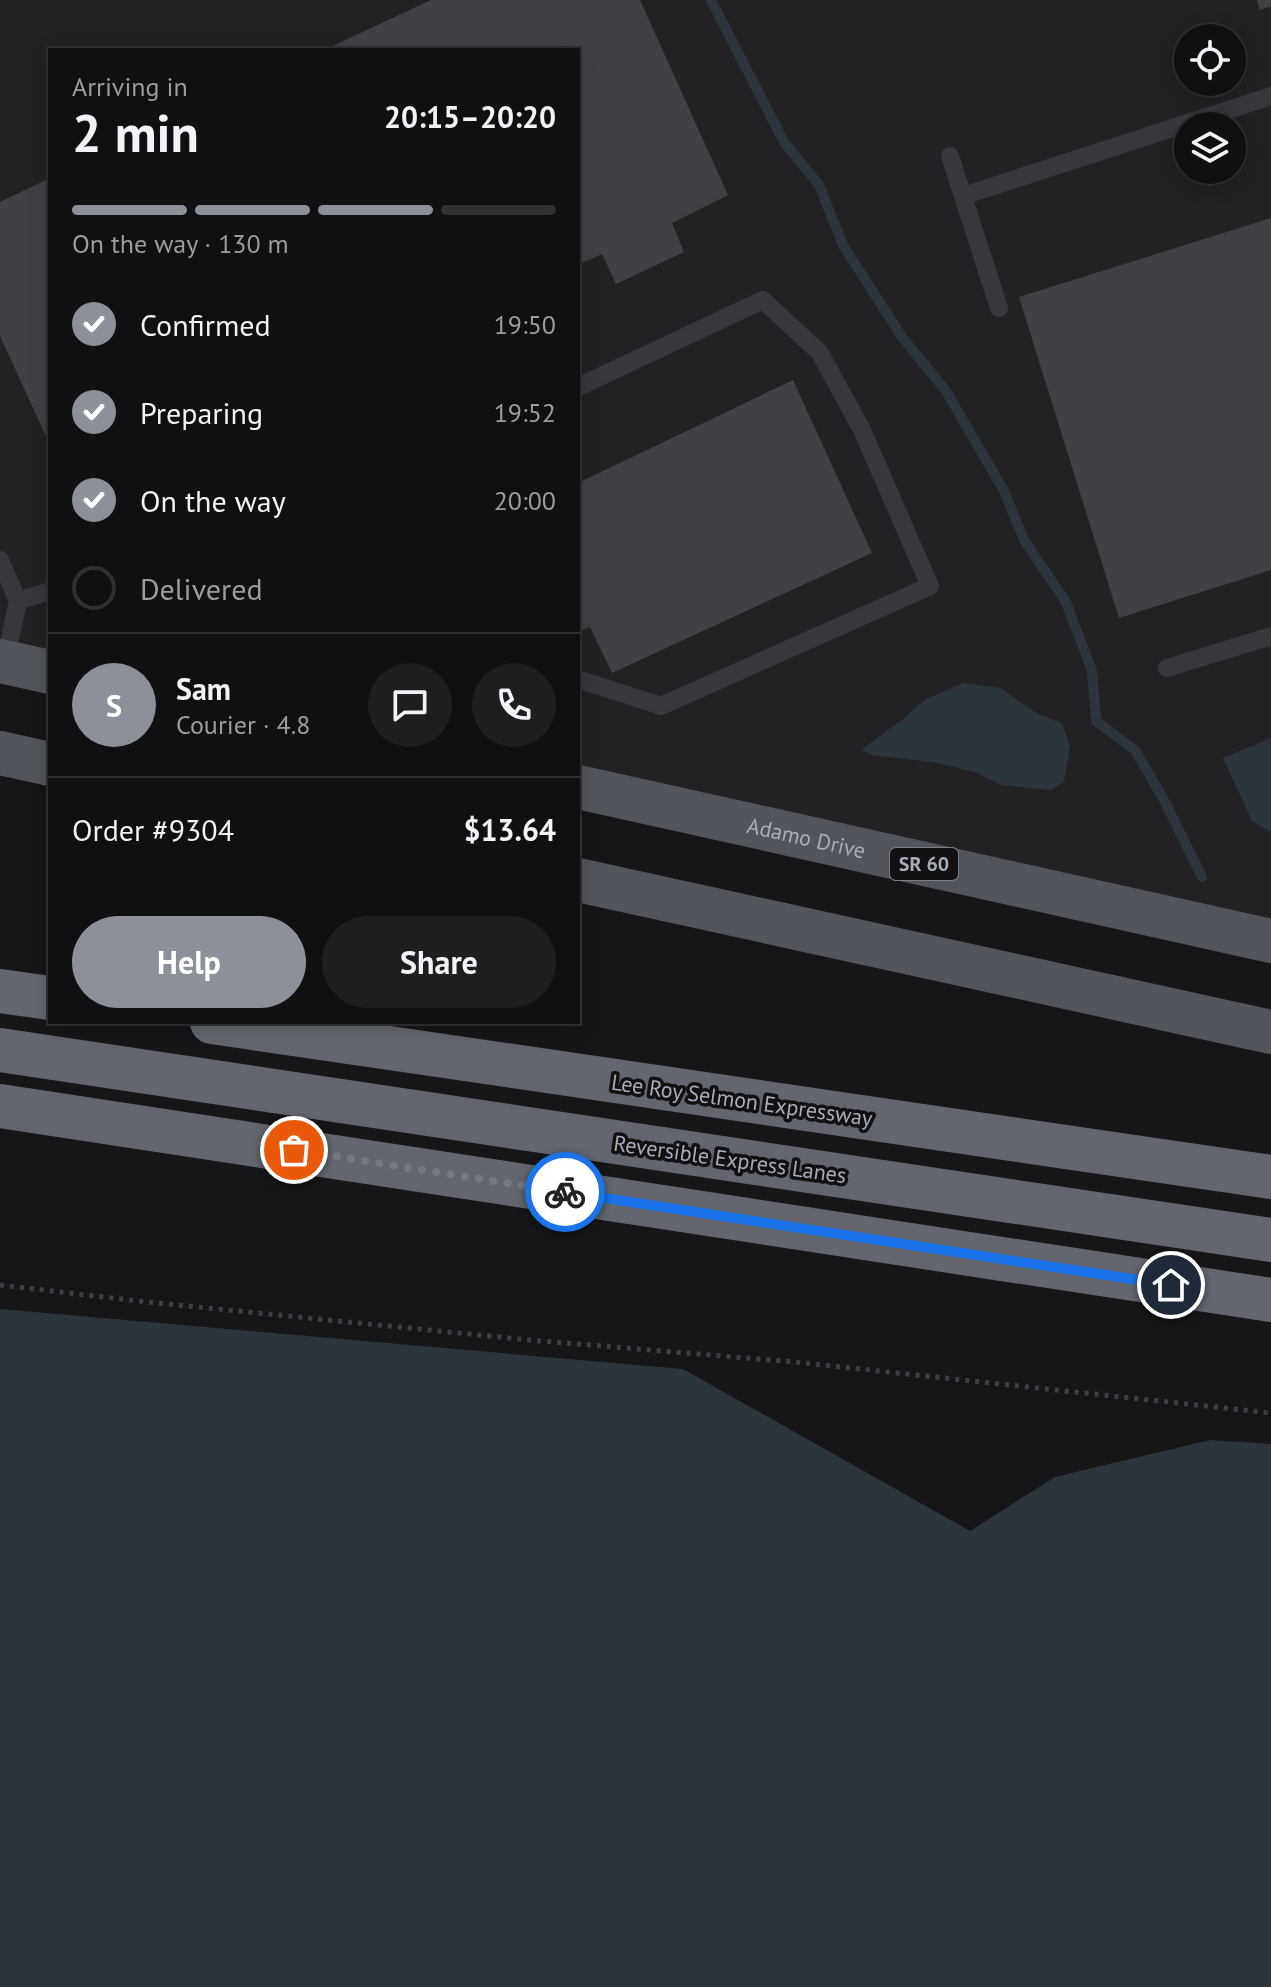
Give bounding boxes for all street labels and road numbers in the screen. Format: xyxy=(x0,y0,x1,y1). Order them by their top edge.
street label: Adamo Drive xyxy=(745,811,868,865)
road number: SR 60 xyxy=(890,848,958,880)
street label: Lee Roy Selmon Expressway xyxy=(610,1068,875,1132)
street label: Reversible Express Lanes xyxy=(612,1129,848,1189)

